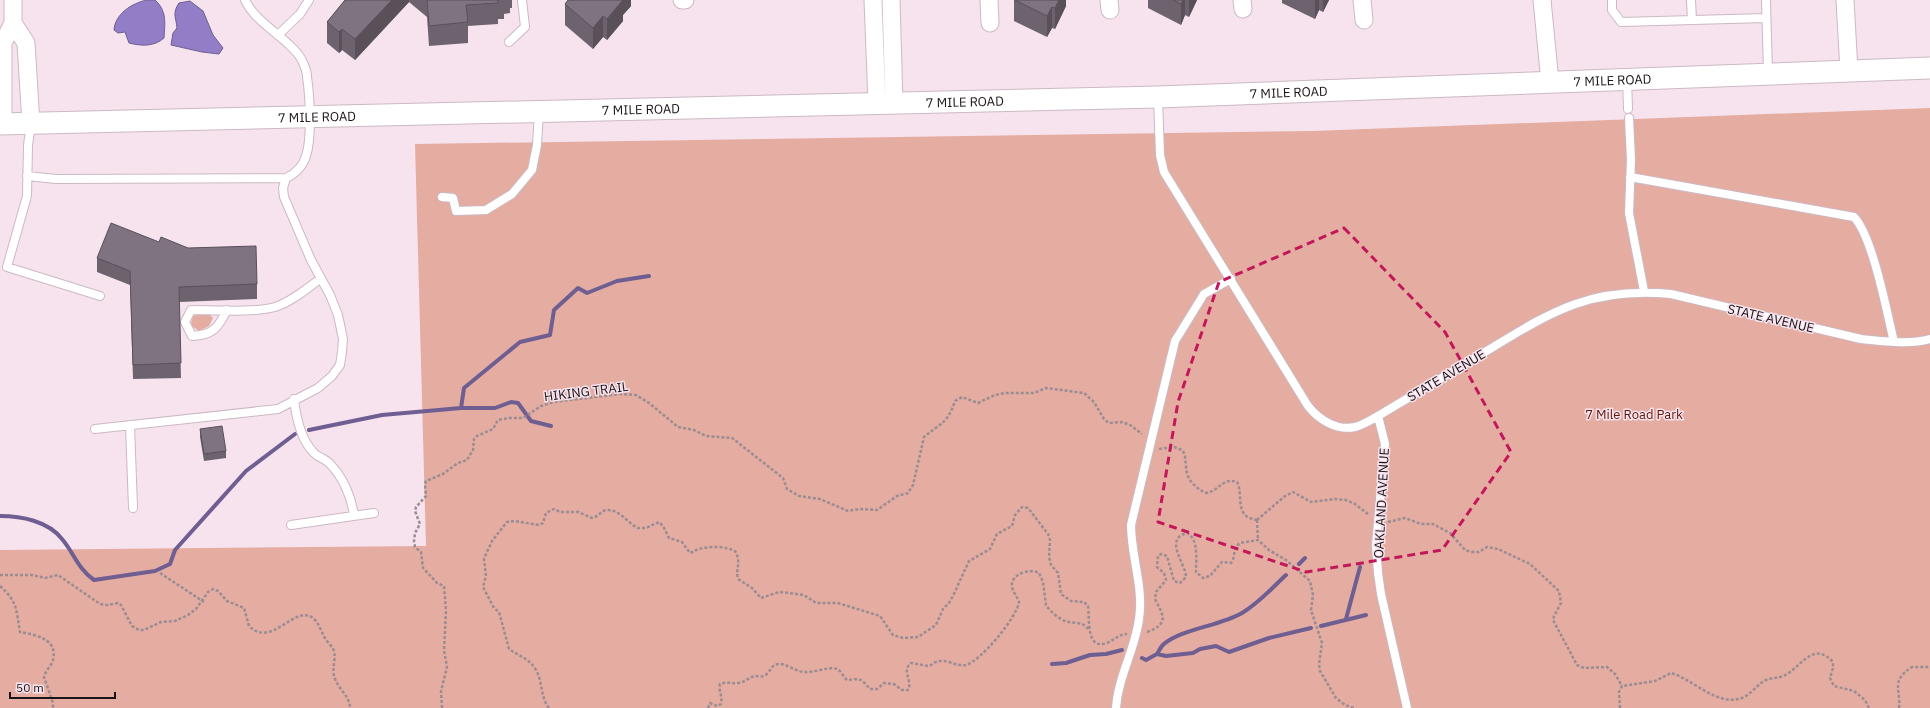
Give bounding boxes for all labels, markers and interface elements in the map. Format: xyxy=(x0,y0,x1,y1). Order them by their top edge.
street label: 7 MILE ROAD xyxy=(1573,70,1652,90)
street label: 7 MILE ROAD xyxy=(1249,83,1328,103)
street label: 7 MILE ROAD xyxy=(925,93,1004,111)
street label: 7 MILE ROAD xyxy=(602,100,680,119)
street label: 7 MILE ROAD xyxy=(278,108,356,127)
street label: STATE AVENUE xyxy=(1726,300,1816,337)
street label: STATE AVENUE xyxy=(1404,345,1489,405)
street label: HIKING TRAIL xyxy=(543,378,630,405)
park label: 7 Mile Road Park xyxy=(1585,406,1683,423)
street label: OAKLAND AVENUE xyxy=(1370,447,1393,559)
scale bar xyxy=(10,674,115,700)
text: 50 m xyxy=(16,680,44,695)

